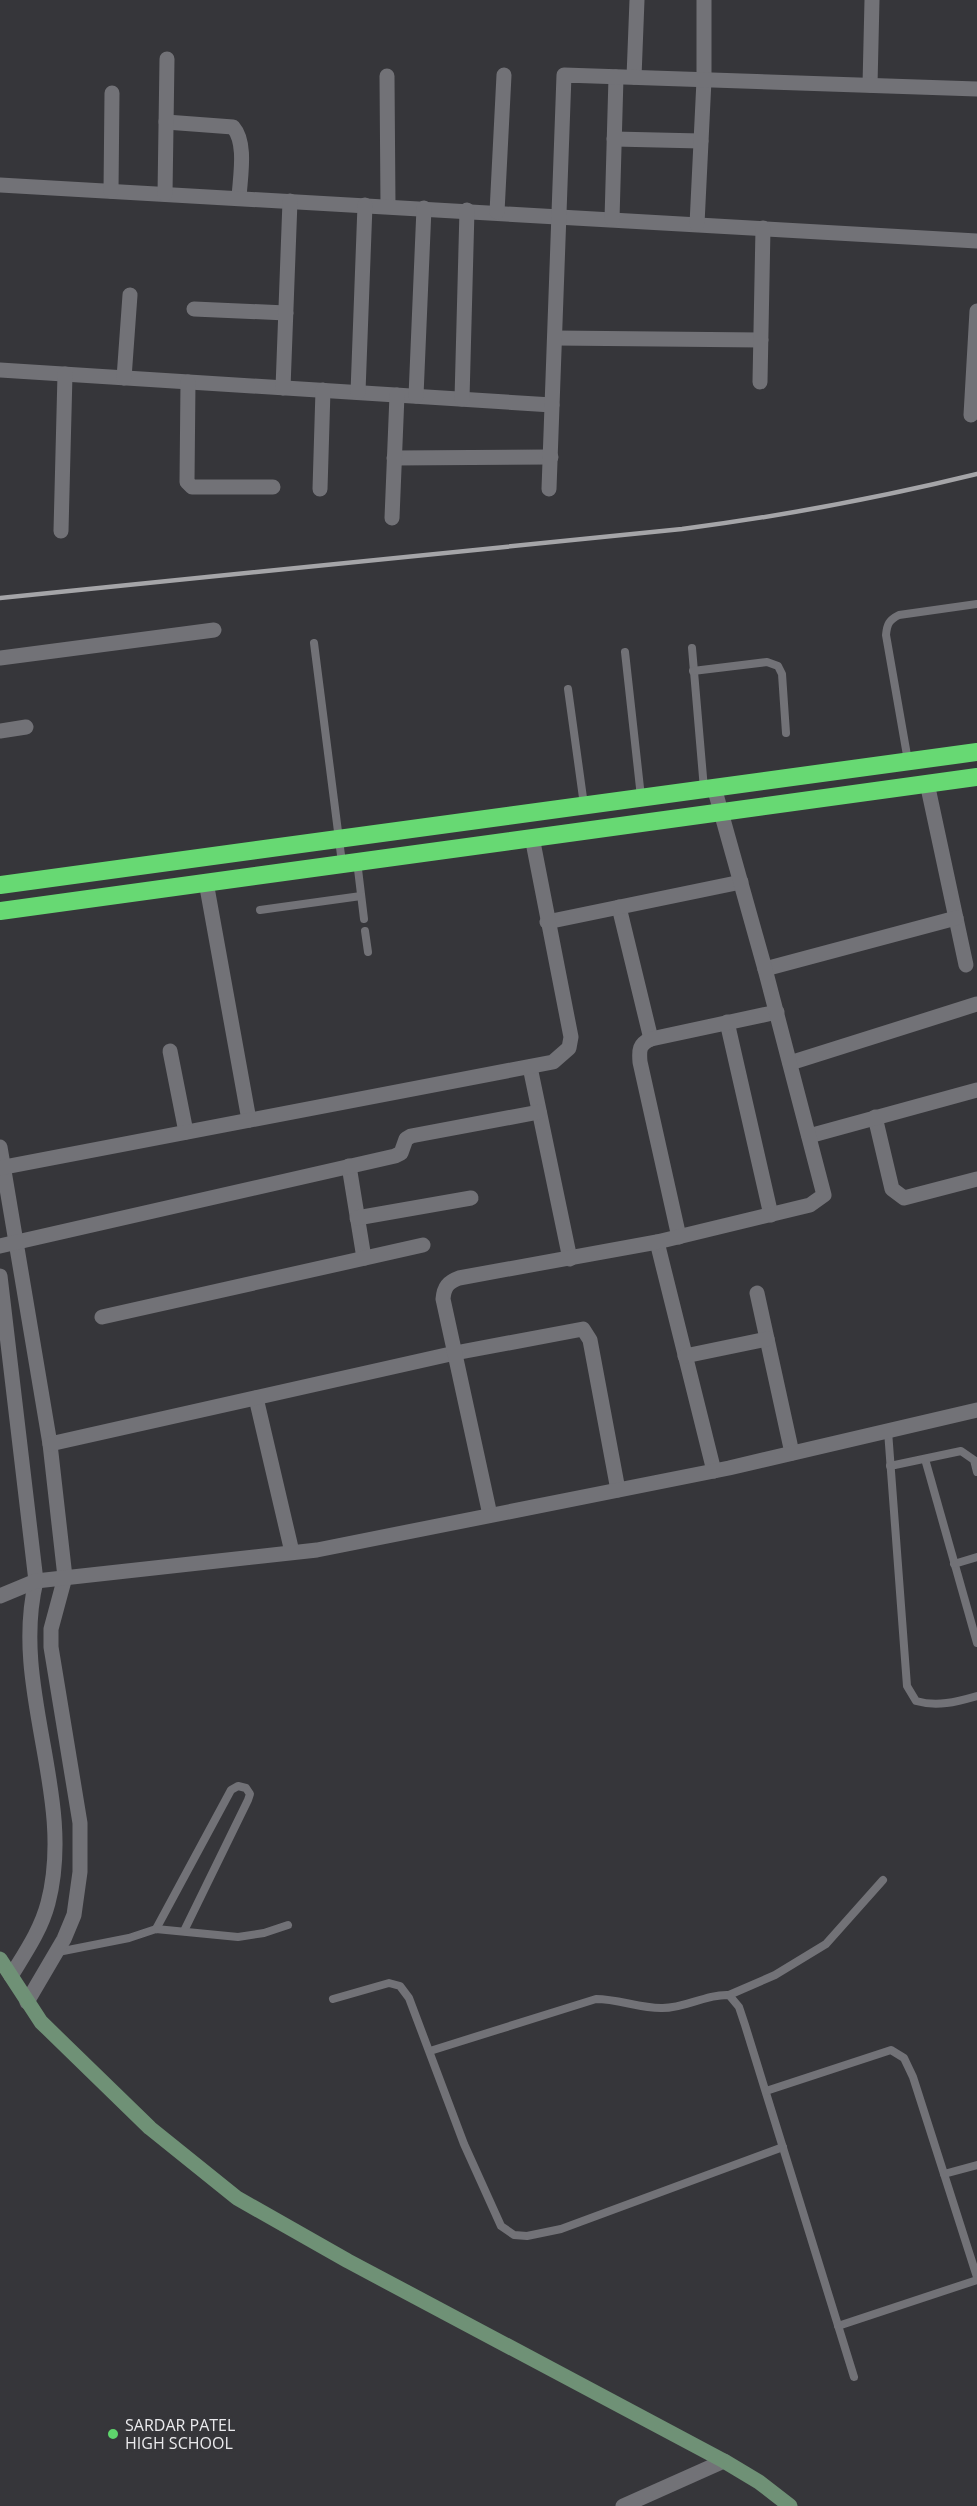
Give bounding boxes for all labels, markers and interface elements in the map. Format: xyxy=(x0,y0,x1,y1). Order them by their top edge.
place label: SARDAR PATEL HIGH SCHOOL xyxy=(125,2414,235,2454)
marker: SARDAR PATEL HIGH SCHOOL xyxy=(106,2427,120,2441)

